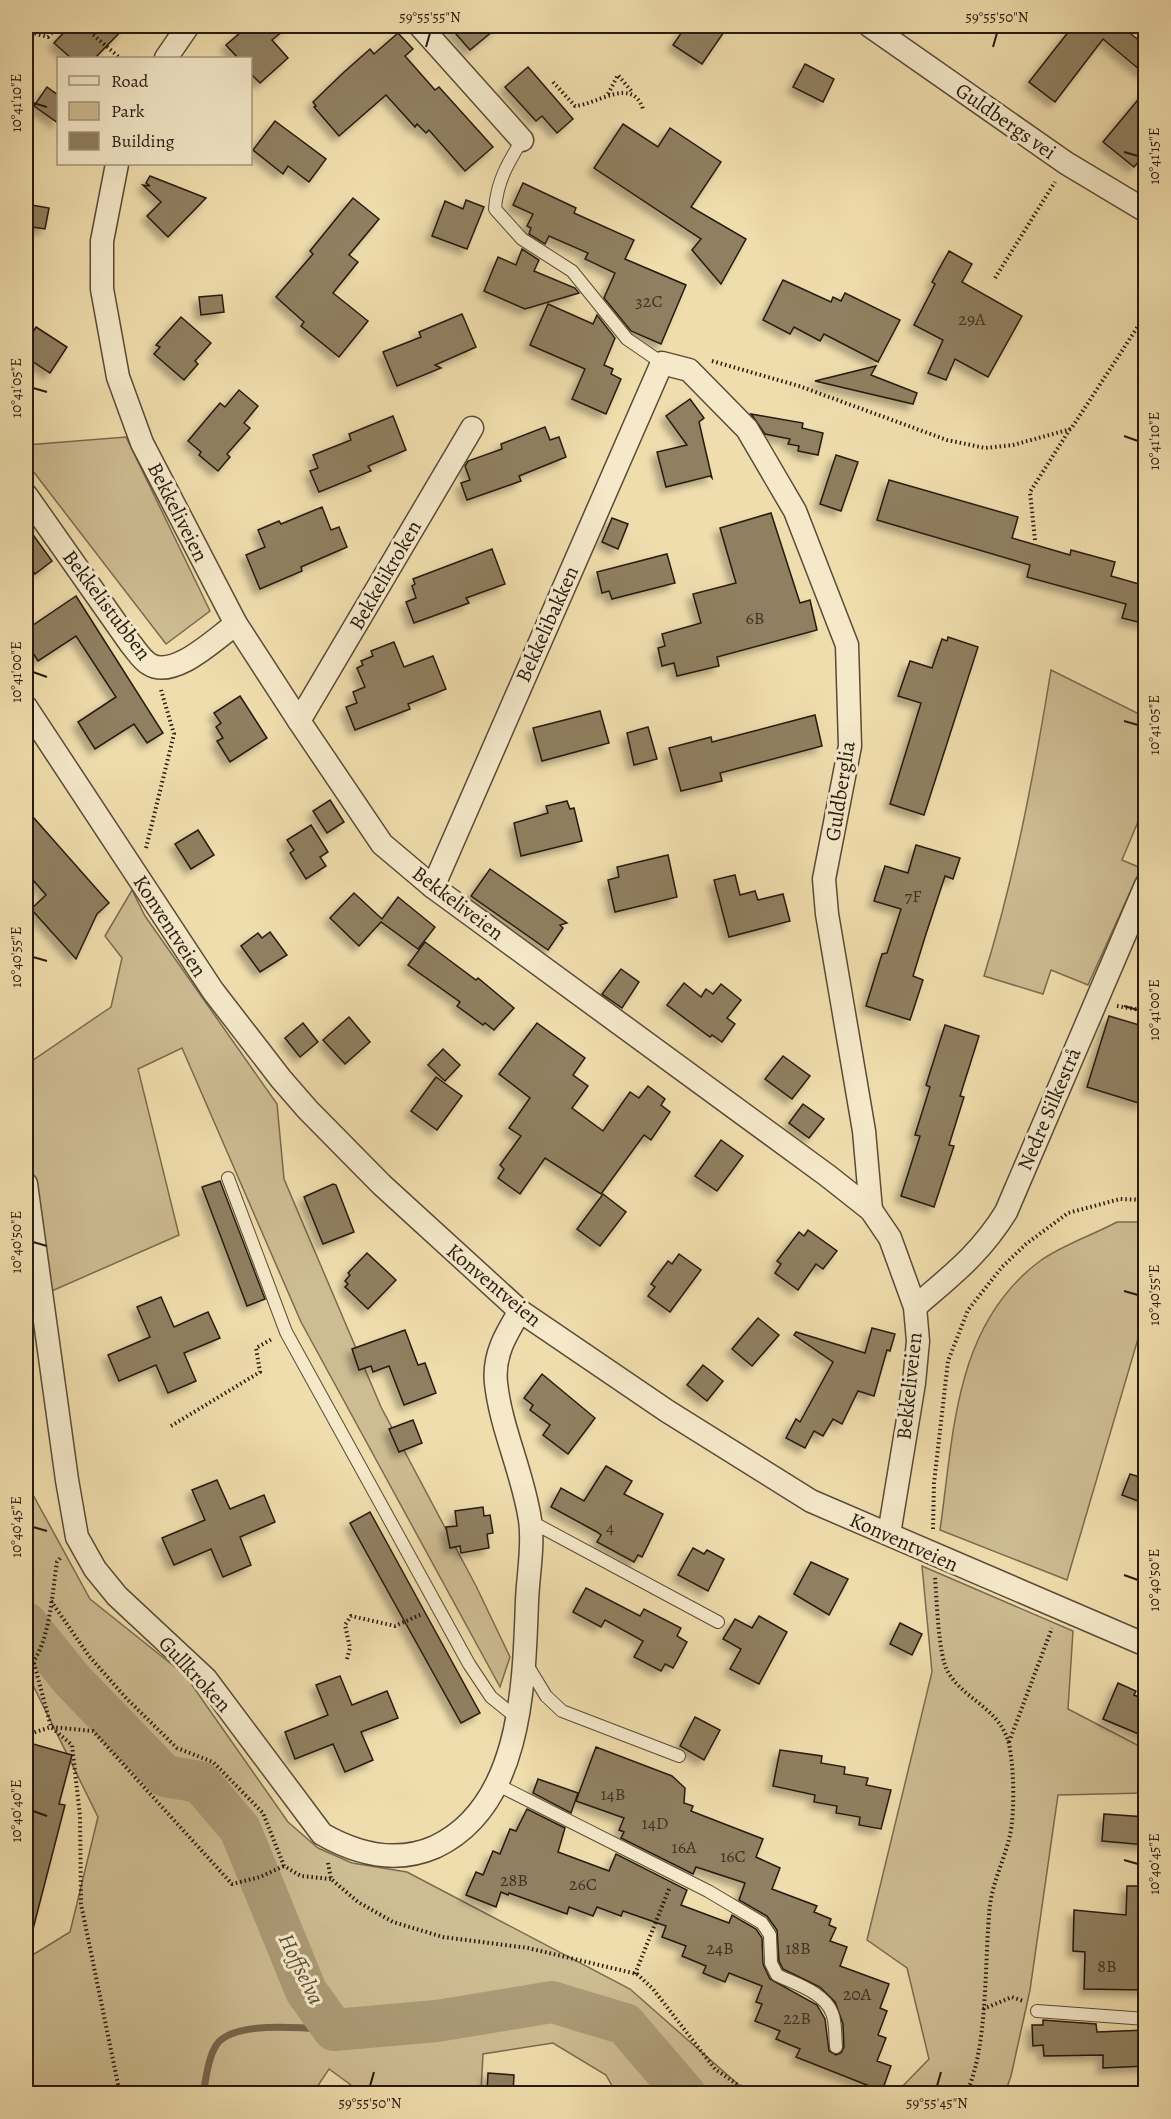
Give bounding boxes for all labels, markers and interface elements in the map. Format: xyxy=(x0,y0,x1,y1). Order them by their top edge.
text: 59°55'55"N xyxy=(399,7,461,27)
text: 59°55'50"N xyxy=(965,7,1029,27)
legend xyxy=(57,57,252,165)
text: Road xyxy=(111,69,149,93)
text: 10°41'10"E xyxy=(6,74,26,132)
street label: Guldbergs vei xyxy=(950,76,1062,166)
text: Park xyxy=(111,99,145,123)
text: 10°41'15"E xyxy=(1144,127,1164,185)
text: Building xyxy=(111,129,175,153)
house number: 32C xyxy=(635,289,663,313)
house number: 29A xyxy=(958,307,986,331)
text: 10°41'05"E xyxy=(6,358,26,418)
text: 10°41'10"E xyxy=(1144,412,1164,470)
street label: Bekkeliveien xyxy=(141,458,215,566)
street label: Bekkelikroken xyxy=(342,515,428,635)
street label: Bekkelistubben xyxy=(56,544,158,666)
street label: Bekkelibakken xyxy=(509,561,585,687)
house number: 6B xyxy=(745,606,765,630)
text: 10°41'00"E xyxy=(6,641,26,703)
text: 10°41'05"E xyxy=(1144,695,1164,755)
street label: Guldberglia xyxy=(818,739,862,843)
street label: Bekkeliveien xyxy=(406,859,510,947)
street label: Konventveien xyxy=(127,870,213,982)
house number: 7F xyxy=(905,884,921,908)
text: 10°40'55"E xyxy=(6,926,26,988)
text: 10°41'00"E xyxy=(1144,979,1164,1041)
street label: Nedre Silkestrå xyxy=(1010,1043,1088,1175)
text: 10°40'50"E xyxy=(6,1211,26,1273)
street label: Konventveien xyxy=(440,1237,548,1333)
text: 10°40'55"E xyxy=(1144,1264,1164,1326)
street label: Bekkeliveien xyxy=(889,1331,929,1441)
text: 10°40'45"E xyxy=(6,1496,26,1558)
street label: Konventveien xyxy=(845,1506,963,1578)
house number: 4 xyxy=(606,1515,614,1539)
text: 10°40'50"E xyxy=(1144,1549,1164,1611)
street label: Gullkroken xyxy=(152,1630,238,1718)
text: 10°40'40"E xyxy=(6,1779,26,1843)
house number: 14B xyxy=(600,1782,626,1806)
house number: 14D xyxy=(642,1811,668,1835)
text: 10°40'45"E xyxy=(1144,1833,1164,1895)
house number: 16A xyxy=(672,1835,697,1859)
house number: 16C xyxy=(720,1844,746,1868)
house number: 28B xyxy=(500,1868,528,1892)
house number: 26C xyxy=(569,1872,597,1896)
water label: Hoffselva xyxy=(271,1928,331,2010)
house number: 24B xyxy=(706,1936,734,1960)
house number: 18B xyxy=(785,1936,811,1960)
house number: 8B xyxy=(1097,1954,1117,1978)
house number: 20A xyxy=(843,1982,872,2006)
house number: 22B xyxy=(783,2006,811,2030)
text: 59°55'50"N xyxy=(338,2093,402,2113)
text: 59°55'45"N xyxy=(906,2093,968,2113)

